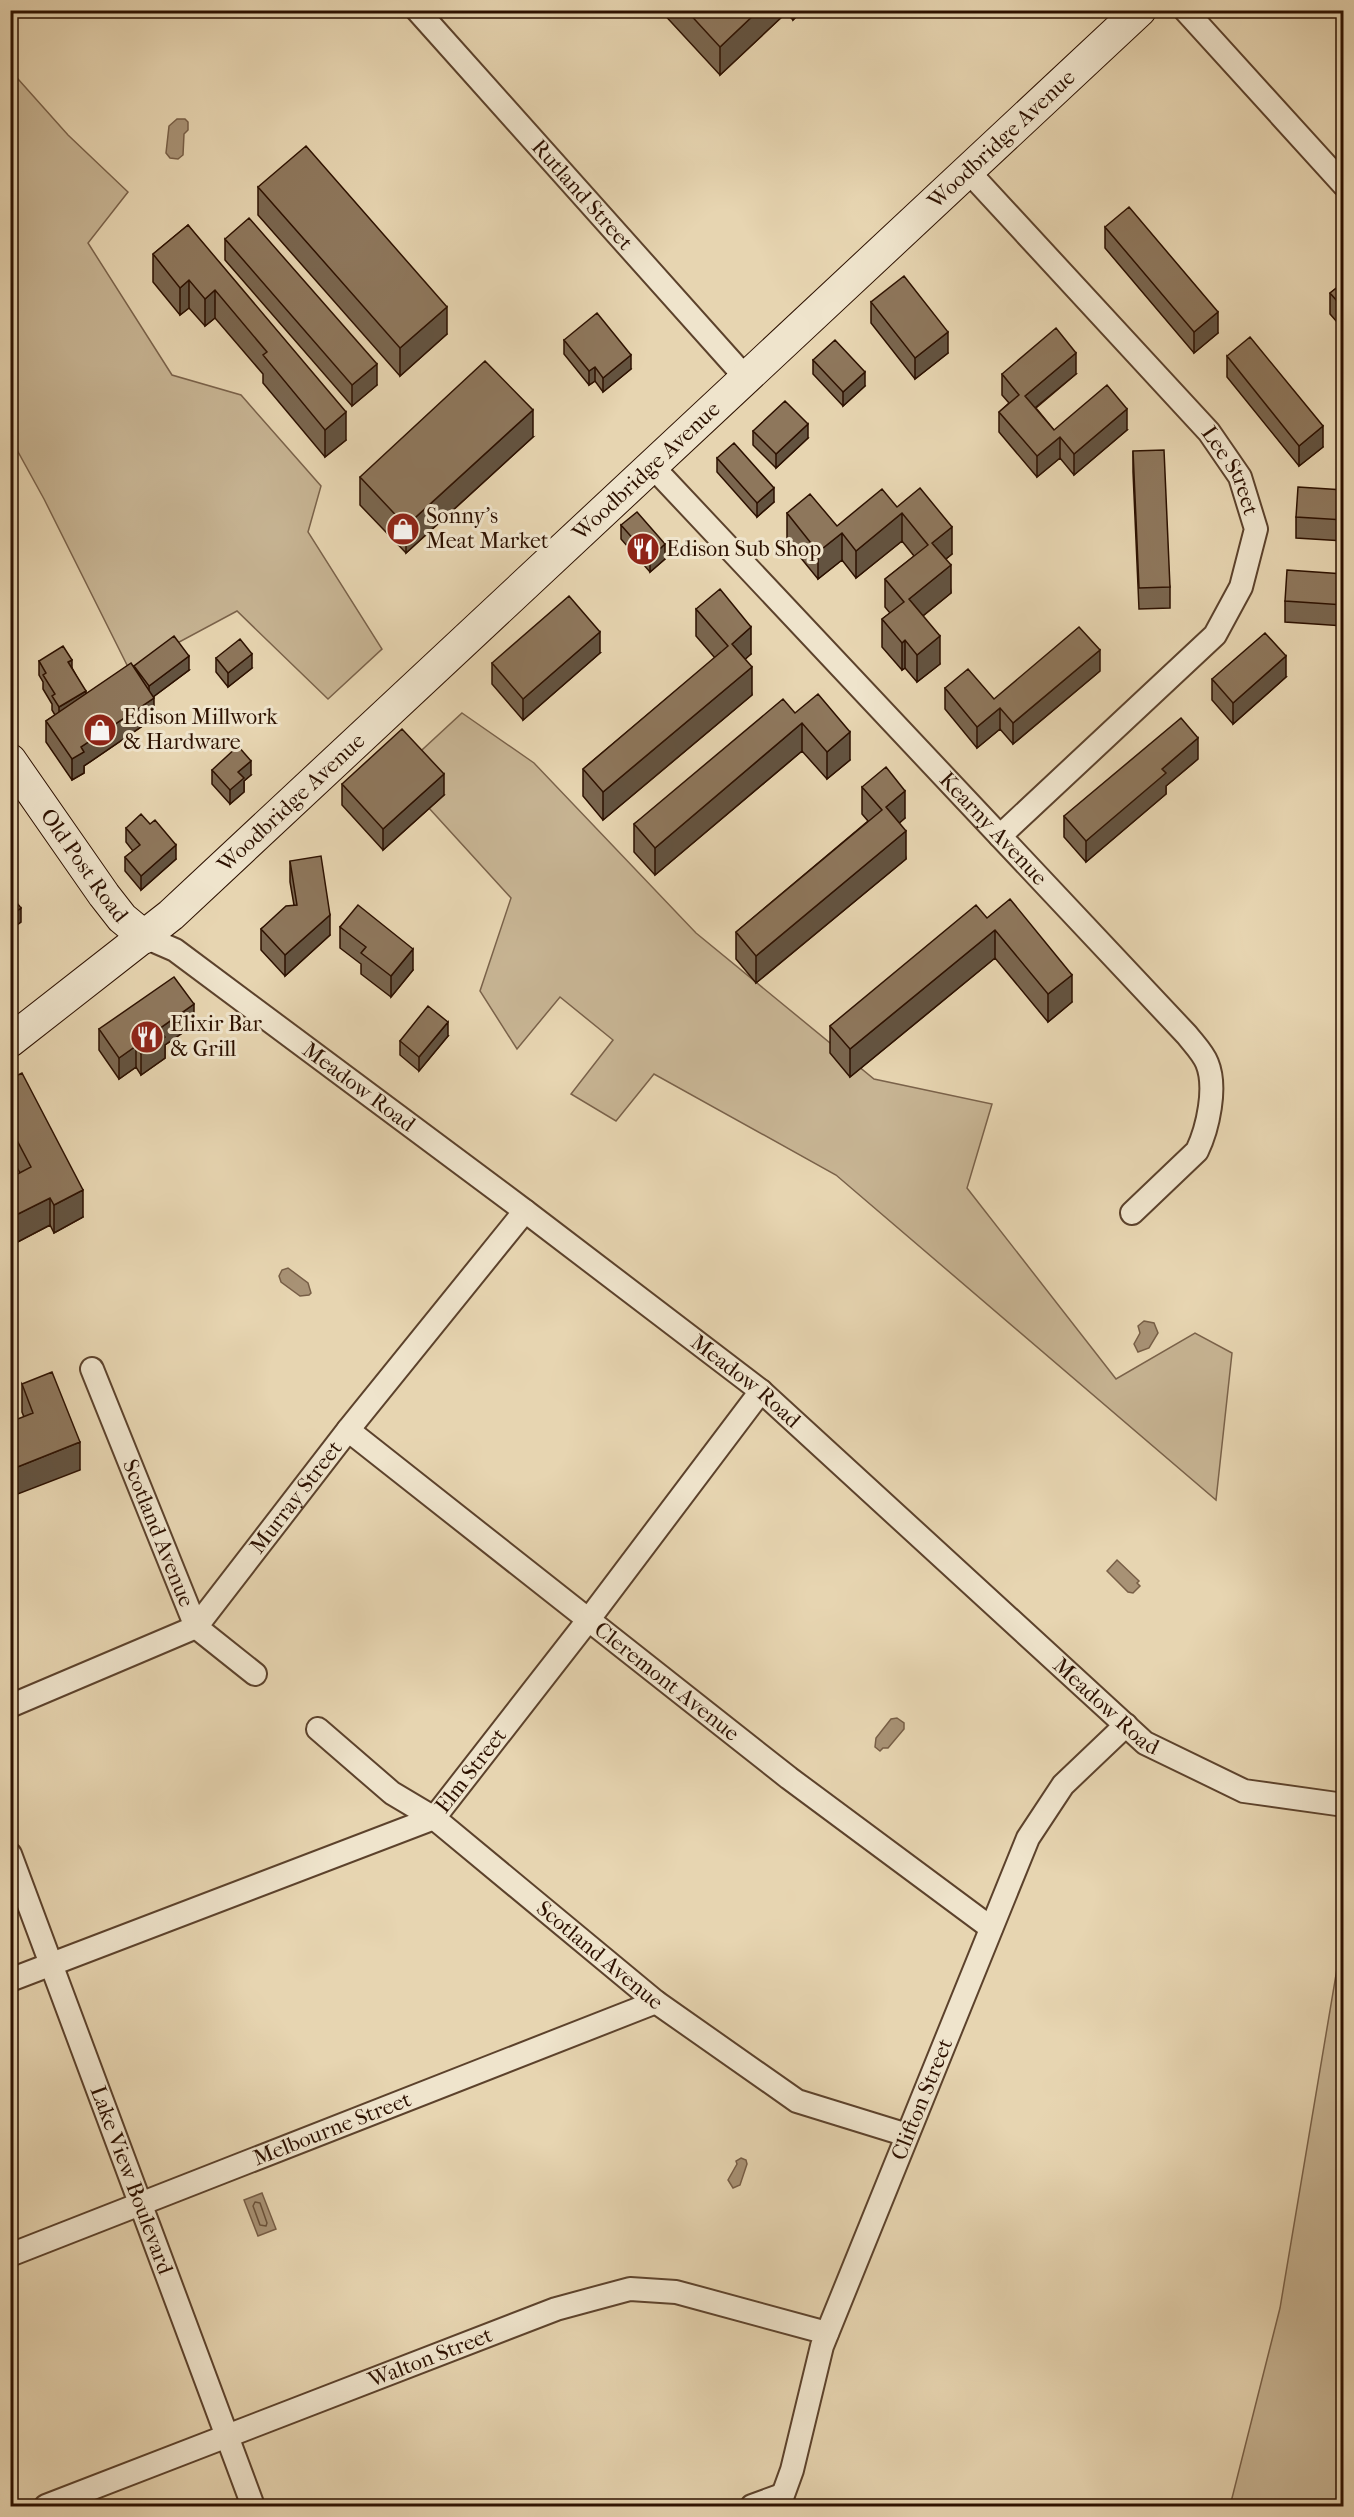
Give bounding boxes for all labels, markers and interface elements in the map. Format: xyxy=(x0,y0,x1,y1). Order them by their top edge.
street label: Woodbridge Avenue xyxy=(922,64,1081,215)
street label: Rutland Street xyxy=(526,134,639,256)
street label: Woodbridge Avenue xyxy=(567,396,726,547)
street label: Lee Street xyxy=(1196,421,1264,518)
place label: Sonny's Meat Market xyxy=(426,503,549,554)
shop icon: Sonny's Meat Market xyxy=(385,511,421,547)
restaurant icon: Edison Sub Shop xyxy=(625,531,661,567)
place label: Edison Sub Shop xyxy=(666,536,821,562)
place label: Edison Millwork & Hardware xyxy=(123,704,278,755)
shop icon: Edison Millwork & Hardware xyxy=(82,712,118,748)
street label: Woodbridge Avenue xyxy=(212,728,370,878)
street label: Kearny Avenue xyxy=(934,767,1053,891)
street label: Old Post Road xyxy=(35,804,134,929)
place label: Elixir Bar & Grill xyxy=(170,1011,263,1062)
restaurant icon: Elixir Bar & Grill xyxy=(129,1019,165,1055)
street label: Meadow Road xyxy=(297,1037,421,1138)
street label: Meadow Road xyxy=(686,1329,807,1434)
street label: Murray Street xyxy=(244,1436,348,1559)
street label: Scotland Avenue xyxy=(117,1456,200,1611)
street label: Cleremont Avenue xyxy=(589,1616,744,1747)
street label: Meadow Road xyxy=(1048,1652,1164,1761)
street label: Elm Street xyxy=(430,1723,512,1818)
street label: Scotland Avenue xyxy=(531,1895,668,2015)
street label: Clifton Street xyxy=(886,2034,958,2164)
street label: Lake View Boulevard xyxy=(85,2082,179,2279)
street label: Melbourne Street xyxy=(250,2086,415,2171)
street label: Walton Street xyxy=(364,2322,496,2394)

